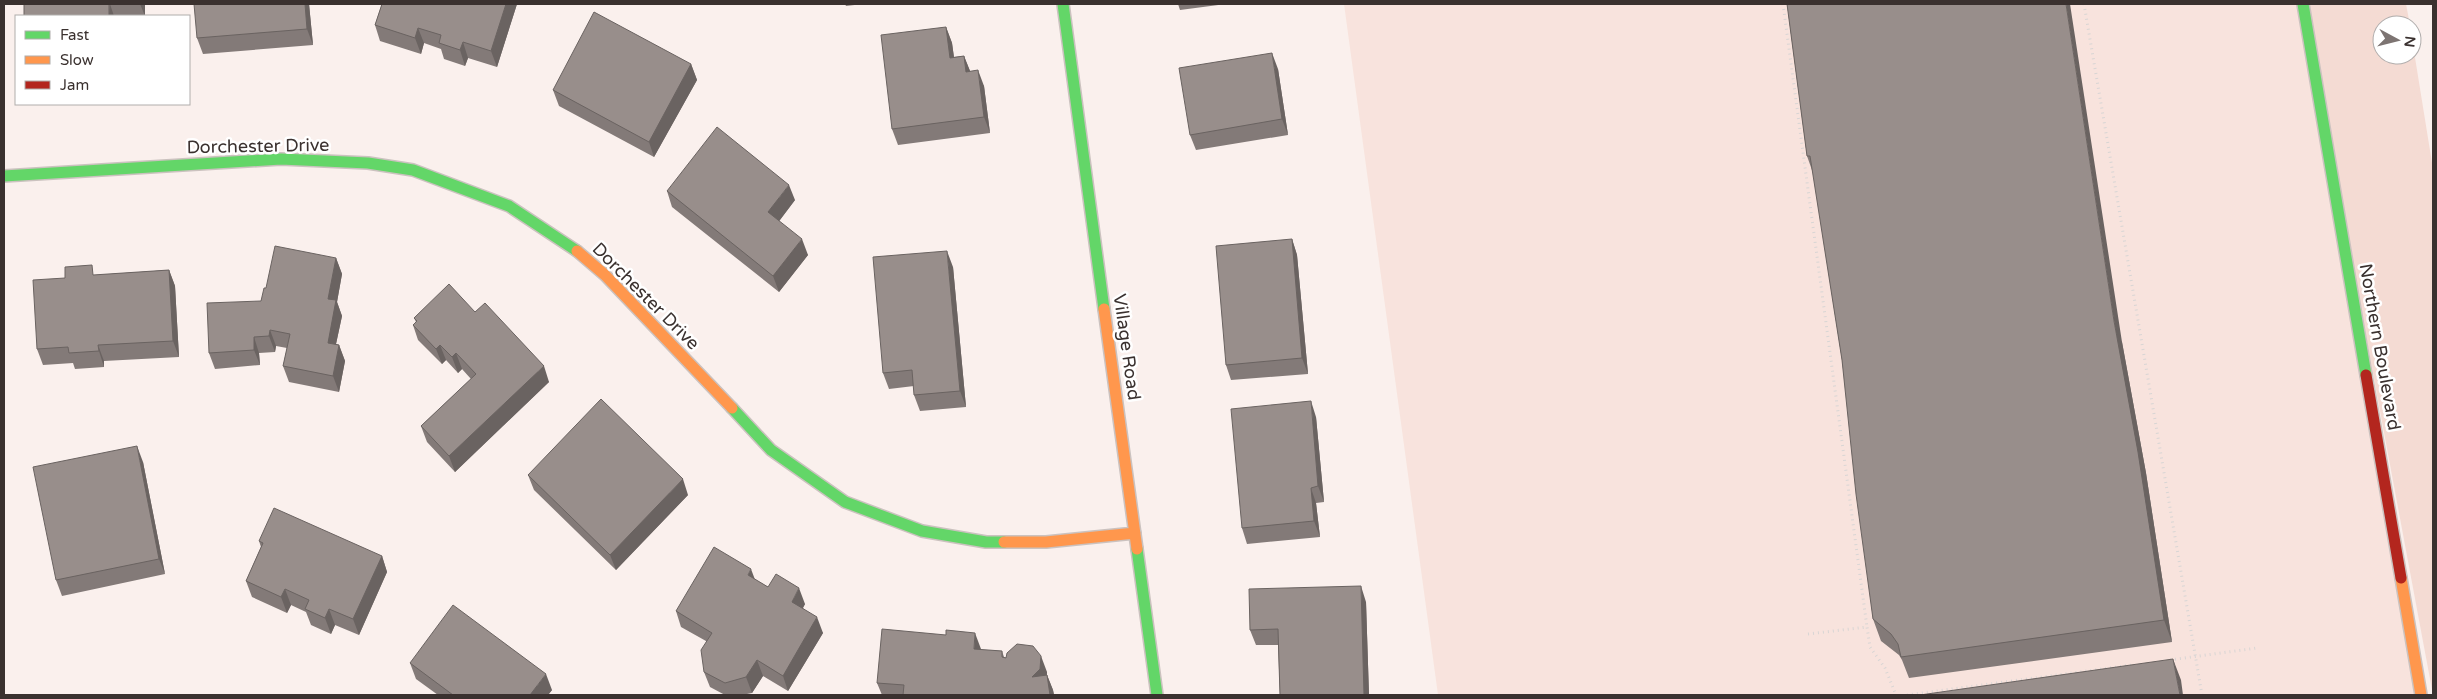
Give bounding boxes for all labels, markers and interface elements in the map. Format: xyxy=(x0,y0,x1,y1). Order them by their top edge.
legend xyxy=(15,15,190,105)
north arrow xyxy=(2372,15,2422,65)
text: Fast xyxy=(60,26,90,44)
text: N xyxy=(2400,35,2419,48)
text: Slow xyxy=(60,51,94,69)
text: Jam xyxy=(60,76,89,94)
street label: Dorchester Drive xyxy=(186,134,330,158)
street label: Dorchester Drive xyxy=(588,238,704,354)
street label: Northern Boulevard xyxy=(2354,262,2406,432)
street label: Village Road xyxy=(1109,292,1145,402)

